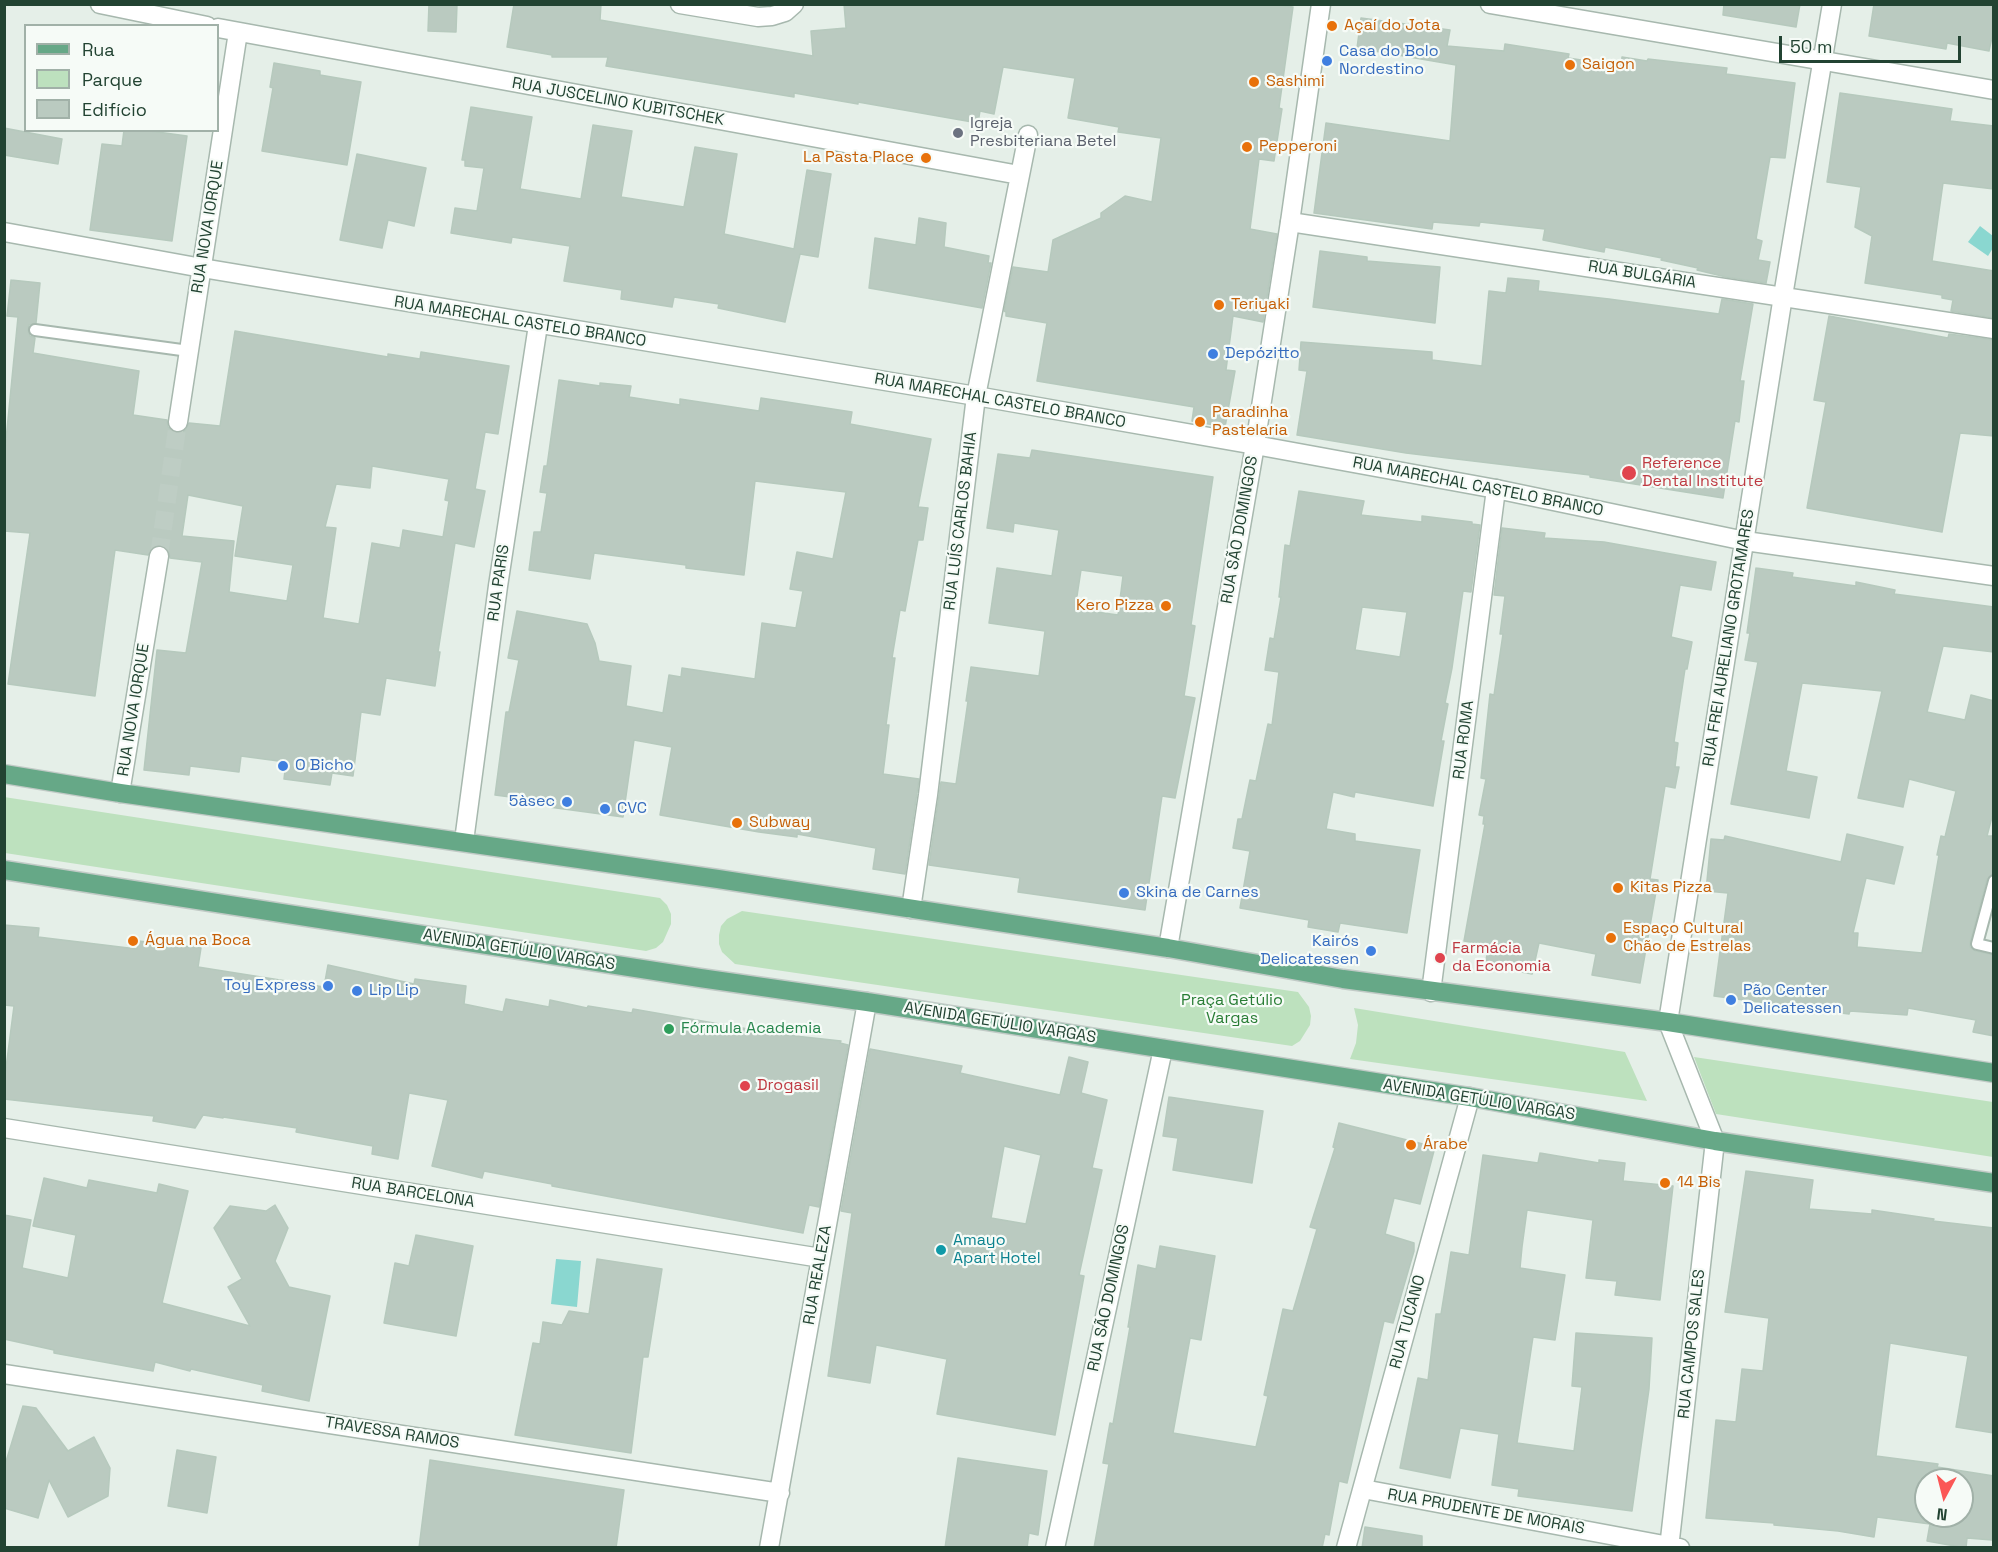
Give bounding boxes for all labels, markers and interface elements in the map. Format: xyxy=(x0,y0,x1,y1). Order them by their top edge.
place label: Açaí do Jota xyxy=(1344,16,1440,36)
marker: Açaí do Jota xyxy=(1325,19,1339,33)
legend xyxy=(24,24,219,132)
scale bar xyxy=(1782,24,1964,62)
text: 50 m xyxy=(1790,35,1832,58)
text: Rua xyxy=(82,38,115,61)
place label: Casa do Bolo Nordestino xyxy=(1339,42,1439,80)
marker: Casa do Bolo Nordestino xyxy=(1320,54,1334,68)
place label: Saigon xyxy=(1582,55,1635,75)
marker: Saigon xyxy=(1563,58,1577,72)
text: Parque xyxy=(82,68,143,91)
place label: Sashimi xyxy=(1266,72,1325,92)
street label: RUA JUSCELINO KUBITSCHEK xyxy=(510,74,726,130)
marker: Sashimi xyxy=(1247,75,1261,89)
text: Edifício xyxy=(82,98,147,121)
place label: Igreja Presbiteriana Betel xyxy=(970,114,1117,152)
marker: Igreja Presbiteriana Betel xyxy=(951,126,965,140)
place label: Pepperoni xyxy=(1259,137,1337,157)
marker: Pepperoni xyxy=(1240,140,1254,154)
place label: La Pasta Place xyxy=(803,148,914,168)
marker: La Pasta Place xyxy=(919,151,933,165)
street label: RUA NOVA IORQUE xyxy=(188,159,228,295)
street label: RUA BULGÁRIA xyxy=(1587,257,1697,293)
street label: RUA MARECHAL CASTELO BRANCO xyxy=(393,293,647,351)
place label: Teriyaki xyxy=(1231,295,1290,315)
marker: Teriyaki xyxy=(1212,298,1226,312)
place label: Depózitto xyxy=(1225,344,1300,364)
marker: Depózitto xyxy=(1206,347,1220,361)
street label: RUA MARECHAL CASTELO BRANCO xyxy=(873,369,1127,433)
place label: Paradinha Pastelaria xyxy=(1212,403,1288,441)
marker: Paradinha Pastelaria xyxy=(1193,415,1207,429)
street label: RUA LUÍS CARLOS BAHIA xyxy=(940,430,982,612)
street label: RUA MARECHAL CASTELO BRANCO xyxy=(1351,453,1605,521)
street label: RUA SÃO DOMINGOS xyxy=(1218,454,1262,606)
place label: Reference Dental Institute xyxy=(1642,454,1763,492)
marker: Reference Dental Institute xyxy=(1620,464,1638,482)
street label: RUA FREI AURELIANO GROTAMARES xyxy=(1699,508,1759,768)
street label: RUA PARIS xyxy=(484,543,514,623)
place label: Kero Pizza xyxy=(1076,596,1154,616)
marker: Kero Pizza xyxy=(1159,599,1173,613)
street label: RUA NOVA IORQUE xyxy=(114,642,154,778)
street label: RUA ROMA xyxy=(1450,699,1478,781)
place label: O Bicho xyxy=(295,756,354,776)
marker: O Bicho xyxy=(276,759,290,773)
place label: 5àsec xyxy=(509,792,555,812)
marker: 5àsec xyxy=(560,795,574,809)
place label: CVC xyxy=(617,799,647,819)
marker: CVC xyxy=(598,802,612,816)
place label: Subway xyxy=(749,813,810,833)
marker: Subway xyxy=(730,816,744,830)
place label: Kitas Pizza xyxy=(1630,878,1712,898)
marker: Kitas Pizza xyxy=(1611,881,1625,895)
place label: Skina de Carnes xyxy=(1136,883,1259,903)
marker: Skina de Carnes xyxy=(1117,886,1131,900)
place label: Espaço Cultural Chão de Estrelas xyxy=(1623,919,1751,957)
street label: AVENIDA GETÚLIO VARGAS xyxy=(422,925,616,975)
place label: Água na Boca xyxy=(145,931,251,951)
marker: Espaço Cultural Chão de Estrelas xyxy=(1604,931,1618,945)
place label: Kairós Delicatessen xyxy=(1260,932,1359,970)
marker: Água na Boca xyxy=(126,934,140,948)
place label: Farmácia da Economia xyxy=(1452,939,1551,977)
marker: Kairós Delicatessen xyxy=(1364,944,1378,958)
marker: Farmácia da Economia xyxy=(1433,951,1447,965)
place label: Toy Express xyxy=(224,976,316,996)
marker: Toy Express xyxy=(321,979,335,993)
place label: Lip Lip xyxy=(369,981,419,1001)
place label: Pão Center Delicatessen xyxy=(1743,981,1842,1019)
marker: Lip Lip xyxy=(350,984,364,998)
park label: Praça Getúlio Vargas xyxy=(1181,991,1283,1029)
marker: Pão Center Delicatessen xyxy=(1724,993,1738,1007)
street label: AVENIDA GETÚLIO VARGAS xyxy=(903,998,1097,1048)
place label: Fórmula Academia xyxy=(681,1019,821,1039)
marker: Fórmula Academia xyxy=(662,1022,676,1036)
street label: AVENIDA GETÚLIO VARGAS xyxy=(1382,1075,1576,1125)
place label: Drogasil xyxy=(757,1076,819,1096)
marker: Drogasil xyxy=(738,1079,752,1093)
place label: Árabe xyxy=(1423,1135,1468,1155)
marker: Árabe xyxy=(1404,1138,1418,1152)
place label: 14 Bis xyxy=(1677,1173,1721,1193)
street label: RUA BARCELONA xyxy=(350,1174,476,1212)
marker: 14 Bis xyxy=(1658,1176,1672,1190)
street label: RUA SÃO DOMINGOS xyxy=(1084,1223,1134,1373)
street label: RUA REALEZA xyxy=(800,1224,836,1326)
place label: Amayo Apart Hotel xyxy=(953,1231,1041,1269)
marker: Amayo Apart Hotel xyxy=(934,1243,948,1257)
street label: RUA CAMPOS SALES xyxy=(1675,1268,1709,1420)
street label: RUA TUCANO xyxy=(1386,1273,1430,1371)
street label: TRAVESSA RAMOS xyxy=(323,1413,461,1453)
north arrow xyxy=(1914,1468,1974,1528)
street label: RUA PRUDENTE DE MORAIS xyxy=(1386,1485,1586,1539)
text: N xyxy=(1935,1503,1949,1525)

